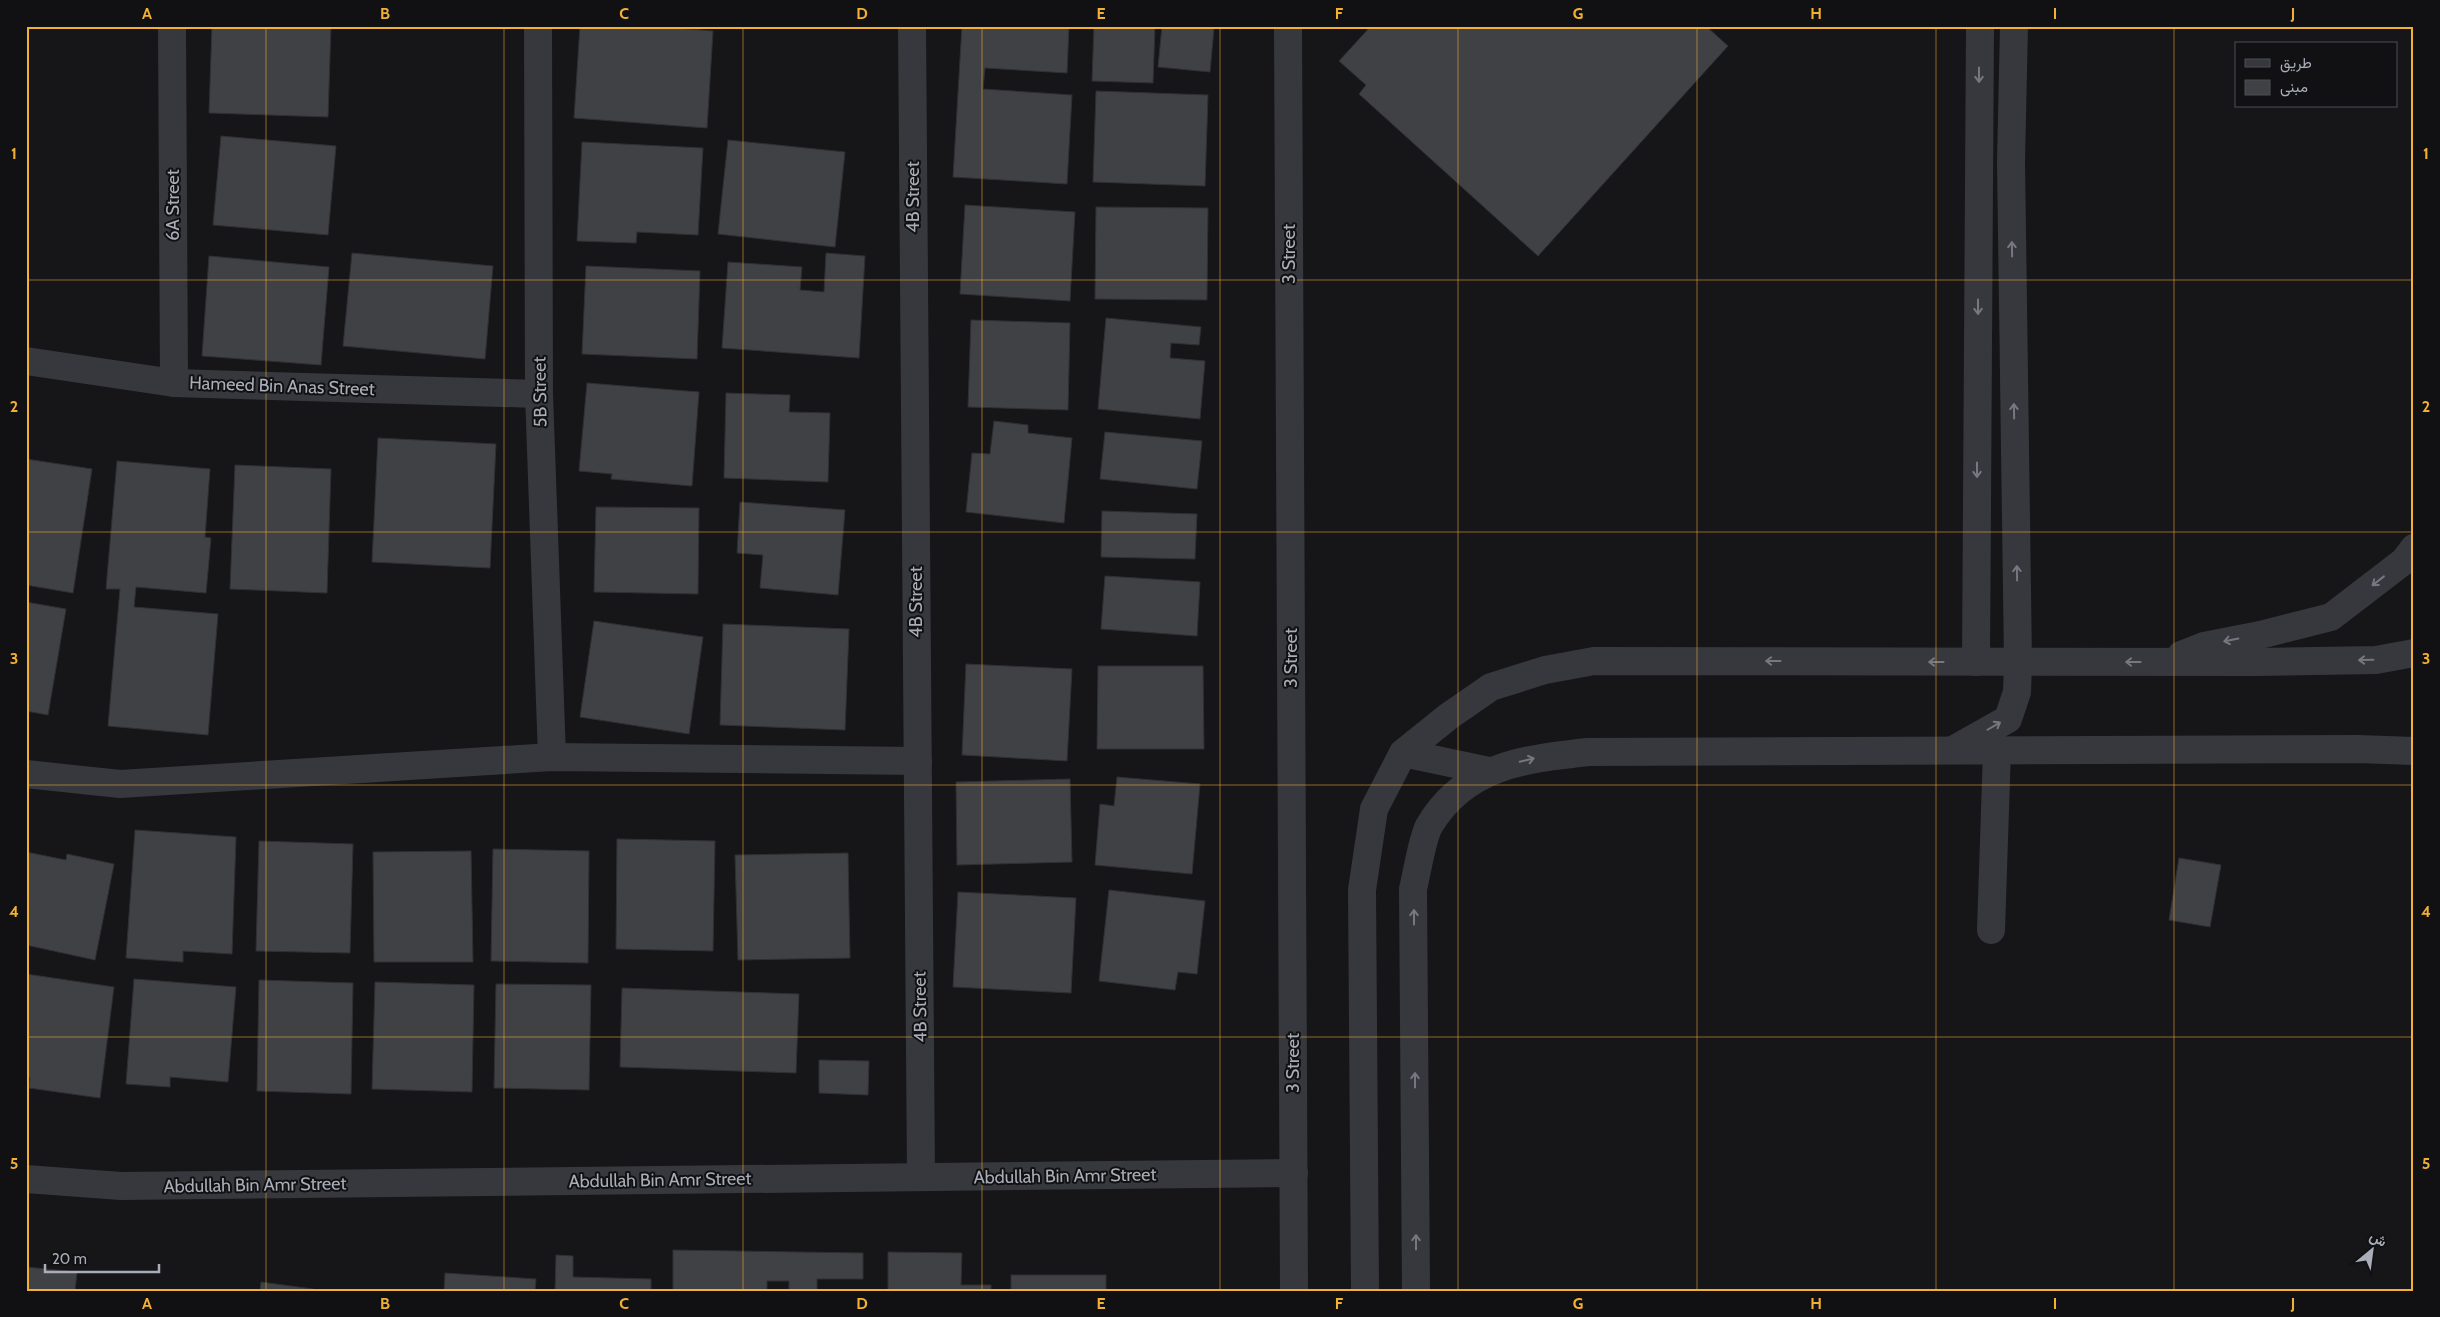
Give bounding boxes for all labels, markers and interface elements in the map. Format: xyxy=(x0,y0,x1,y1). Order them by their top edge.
text: A xyxy=(142,4,152,23)
text: B xyxy=(380,4,390,23)
text: C xyxy=(619,4,629,23)
text: D xyxy=(856,4,868,23)
text: E xyxy=(1096,4,1106,23)
text: F xyxy=(1335,4,1344,23)
text: G xyxy=(1573,4,1583,23)
text: H xyxy=(1810,4,1822,23)
text: I xyxy=(2053,4,2057,23)
text: J xyxy=(2290,4,2295,23)
legend xyxy=(2235,42,2398,108)
text: طريق xyxy=(2280,54,2312,73)
one-way arrow xyxy=(1974,66,1984,83)
text: مبنى xyxy=(2280,78,2308,97)
text: 1 xyxy=(11,144,17,163)
text: 1 xyxy=(2423,144,2429,163)
street label: 4B Street xyxy=(902,161,924,233)
street label: 6A Street xyxy=(162,169,184,241)
street label: 3 Street xyxy=(1278,224,1300,284)
one-way arrow xyxy=(2007,241,2017,257)
one-way arrow xyxy=(1973,299,1983,315)
street label: 5B Street xyxy=(528,356,552,428)
street label: Hameed Bin Anas Street xyxy=(189,372,375,400)
text: 2 xyxy=(10,397,18,416)
text: 2 xyxy=(2422,397,2430,416)
one-way arrow xyxy=(2010,403,2019,419)
one-way arrow xyxy=(1972,462,1982,478)
street label: 4B Street xyxy=(905,566,927,638)
one-way arrow xyxy=(2012,566,2022,582)
one-way arrow xyxy=(2371,576,2385,586)
street label: 3 Street xyxy=(1280,628,1302,688)
one-way arrow xyxy=(2223,636,2239,646)
text: 3 xyxy=(10,649,18,668)
text: 3 xyxy=(2422,649,2430,668)
one-way arrow xyxy=(2358,655,2374,665)
one-way arrow xyxy=(1765,656,1782,666)
one-way arrow xyxy=(1928,657,1944,667)
one-way arrow xyxy=(2125,657,2142,667)
one-way arrow xyxy=(1987,721,2001,731)
one-way arrow xyxy=(1519,755,1535,764)
text: 4 xyxy=(9,902,19,921)
text: 4 xyxy=(2421,902,2431,921)
one-way arrow xyxy=(1409,909,1419,926)
street label: 4B Street xyxy=(908,971,932,1043)
street label: 3 Street xyxy=(1282,1033,1304,1093)
one-way arrow xyxy=(1410,1072,1420,1088)
text: 5 xyxy=(10,1154,18,1173)
text: 5 xyxy=(2422,1154,2430,1173)
street label: Abdullah Bin Amr Street xyxy=(973,1163,1157,1189)
street label: Abdullah Bin Amr Street xyxy=(568,1167,752,1193)
street label: Abdullah Bin Amr Street xyxy=(163,1172,347,1198)
north arrow xyxy=(2348,1224,2398,1274)
text: ش xyxy=(2367,1227,2390,1251)
one-way arrow xyxy=(1411,1234,1421,1250)
scale bar xyxy=(45,1242,159,1274)
text: 20 m xyxy=(52,1250,87,1268)
text: A xyxy=(142,1294,152,1313)
text: B xyxy=(380,1294,390,1313)
text: C xyxy=(619,1294,629,1313)
text: D xyxy=(856,1294,868,1313)
text: E xyxy=(1096,1294,1106,1313)
text: F xyxy=(1335,1294,1344,1313)
text: G xyxy=(1573,1294,1583,1313)
text: H xyxy=(1810,1294,1822,1313)
text: I xyxy=(2053,1294,2057,1313)
text: J xyxy=(2290,1294,2295,1313)

